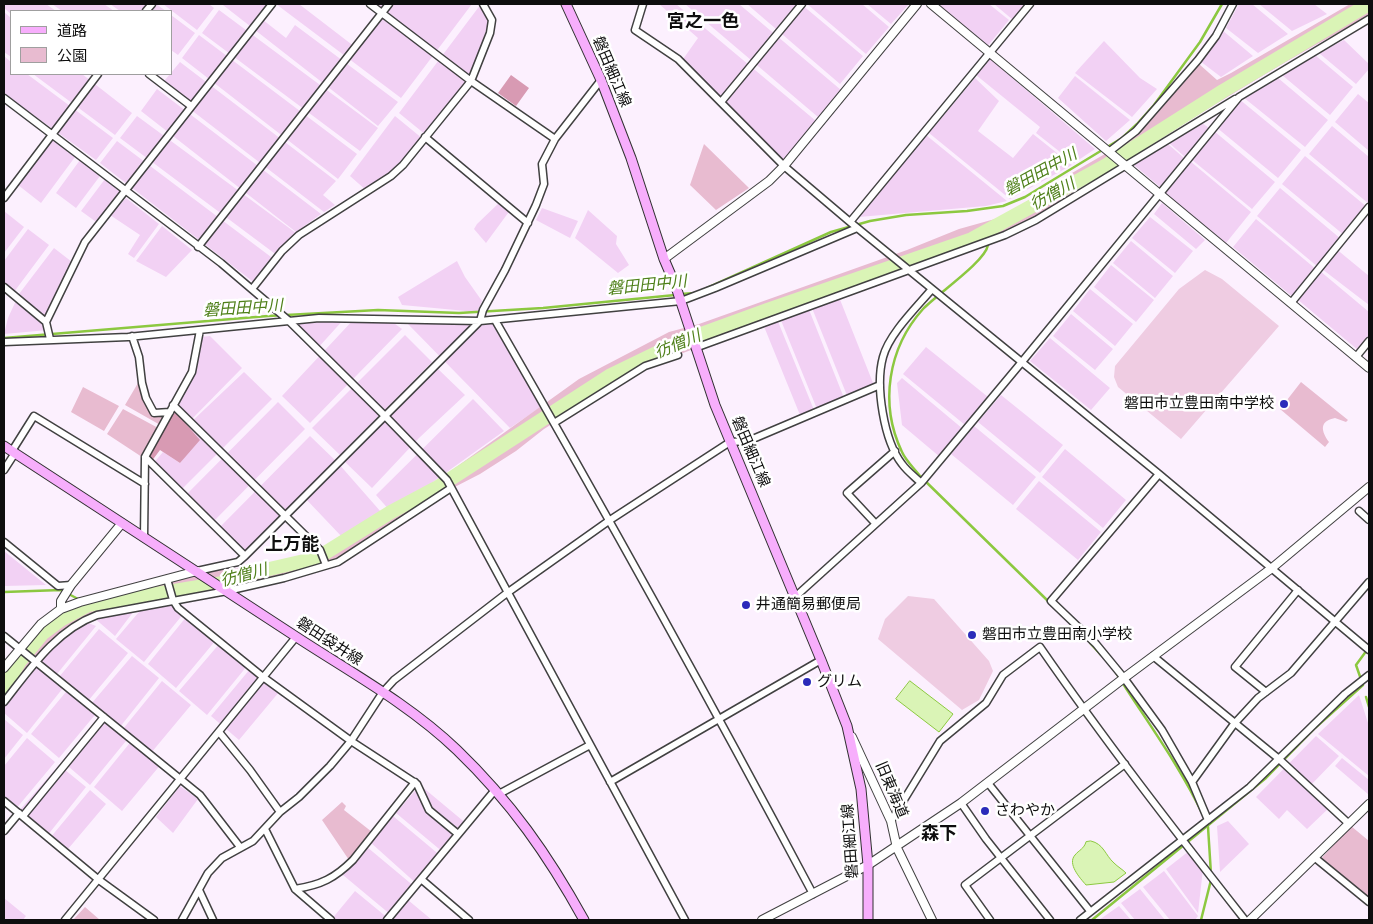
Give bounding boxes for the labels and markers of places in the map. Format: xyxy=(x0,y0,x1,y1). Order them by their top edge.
place label: 磐田市立豊田南中学校 xyxy=(1124,395,1274,413)
marker: 磐田市立豊田南中学校 xyxy=(1278,398,1290,410)
place label: 井通簡易郵便局 xyxy=(756,596,861,614)
marker: 井通簡易郵便局 xyxy=(740,599,752,611)
place label: 磐田市立豊田南小学校 xyxy=(982,626,1132,644)
marker: 磐田市立豊田南小学校 xyxy=(966,629,978,641)
place label: グリム xyxy=(817,673,862,691)
marker: グリム xyxy=(801,676,813,688)
place label: さわやか xyxy=(995,802,1055,820)
marker: さわやか xyxy=(979,805,991,817)

